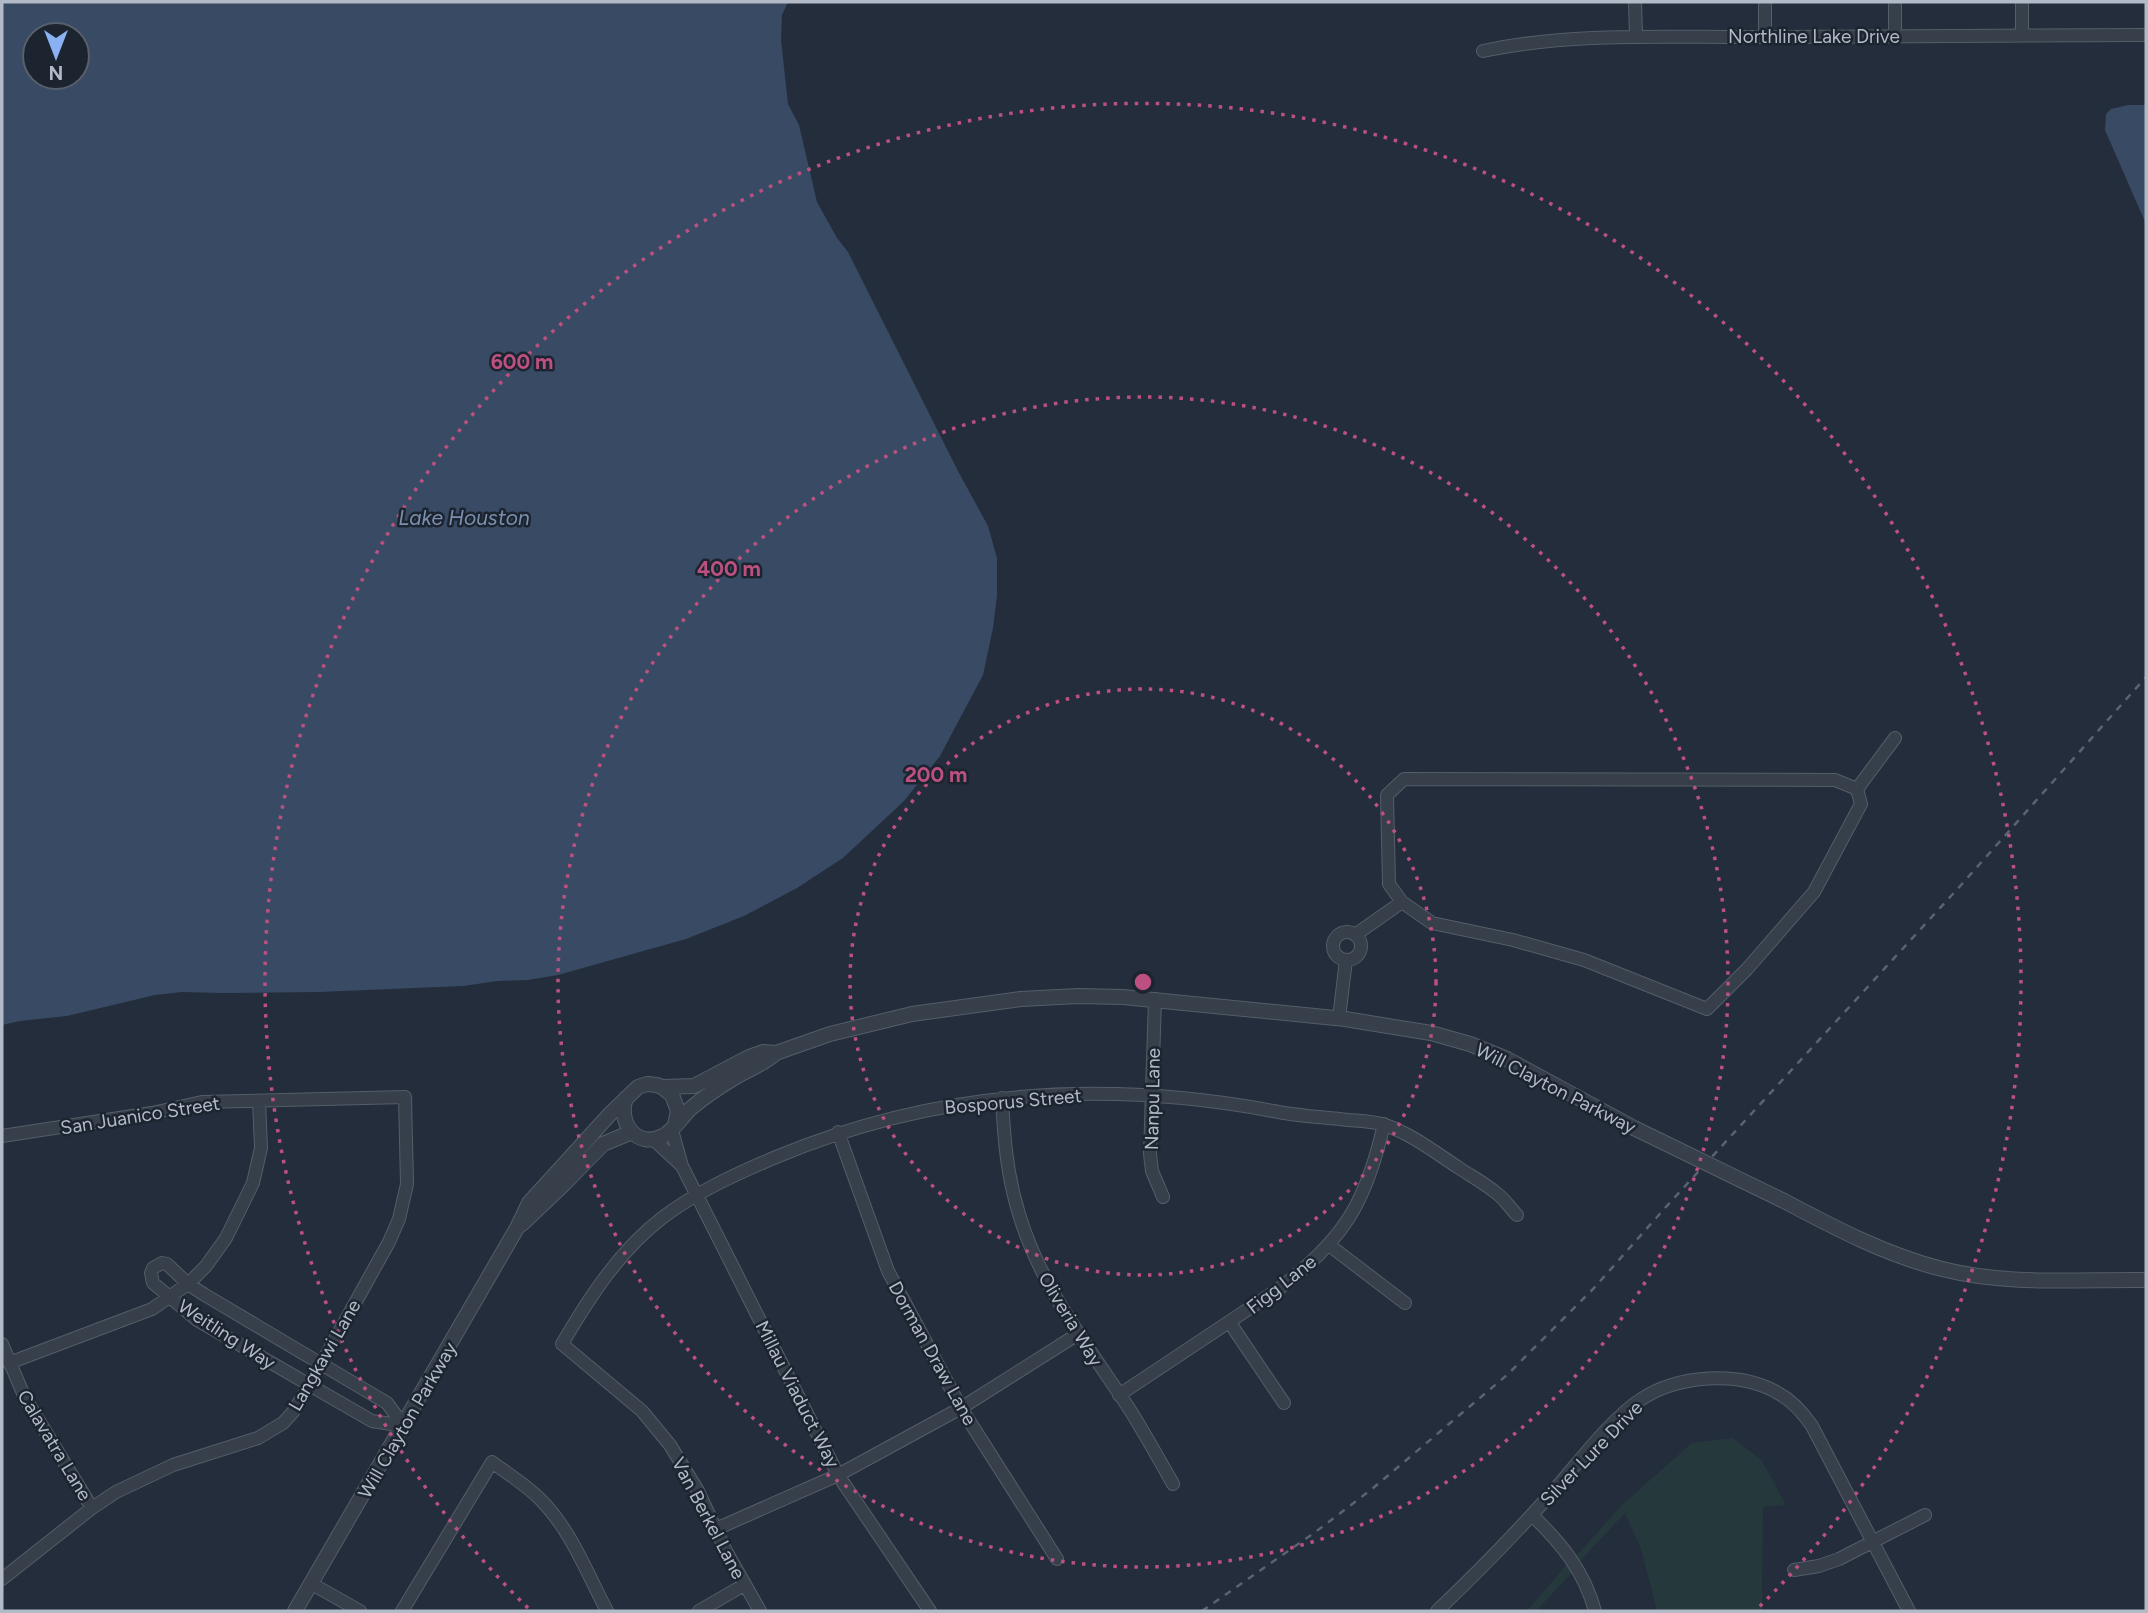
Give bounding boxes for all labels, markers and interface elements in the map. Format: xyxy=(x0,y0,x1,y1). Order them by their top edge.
north arrow xyxy=(21,21,91,91)
street label: Northline Lake Drive xyxy=(1728,25,1900,48)
text: N xyxy=(49,61,63,84)
text: 600 m xyxy=(491,349,553,374)
water label: Lake Houston xyxy=(398,505,530,530)
text: 400 m xyxy=(697,556,761,581)
text: 200 m xyxy=(905,762,967,787)
centre of rings xyxy=(1131,970,1155,994)
street label: Will Clayton Parkway xyxy=(1472,1038,1640,1139)
street label: Nanpu Lane xyxy=(1140,1048,1165,1150)
street label: Bosporus Street xyxy=(944,1084,1083,1119)
street label: San Juanico Street xyxy=(59,1092,221,1139)
street label: Figg Lane xyxy=(1242,1250,1321,1319)
street label: Oliveria Way xyxy=(1034,1268,1108,1370)
street label: Dorman Draw Lane xyxy=(884,1277,982,1429)
street label: Weitling Way xyxy=(174,1294,280,1374)
street label: Langkawi Lane xyxy=(283,1296,366,1415)
street label: Millau Viaduct Way xyxy=(751,1317,845,1472)
street label: Will Clayton Parkway xyxy=(353,1338,462,1503)
street label: Calavatra Lane xyxy=(13,1386,97,1505)
street label: Silver Lure Drive xyxy=(1535,1396,1647,1511)
street label: Van Berkel Lane xyxy=(667,1453,750,1583)

